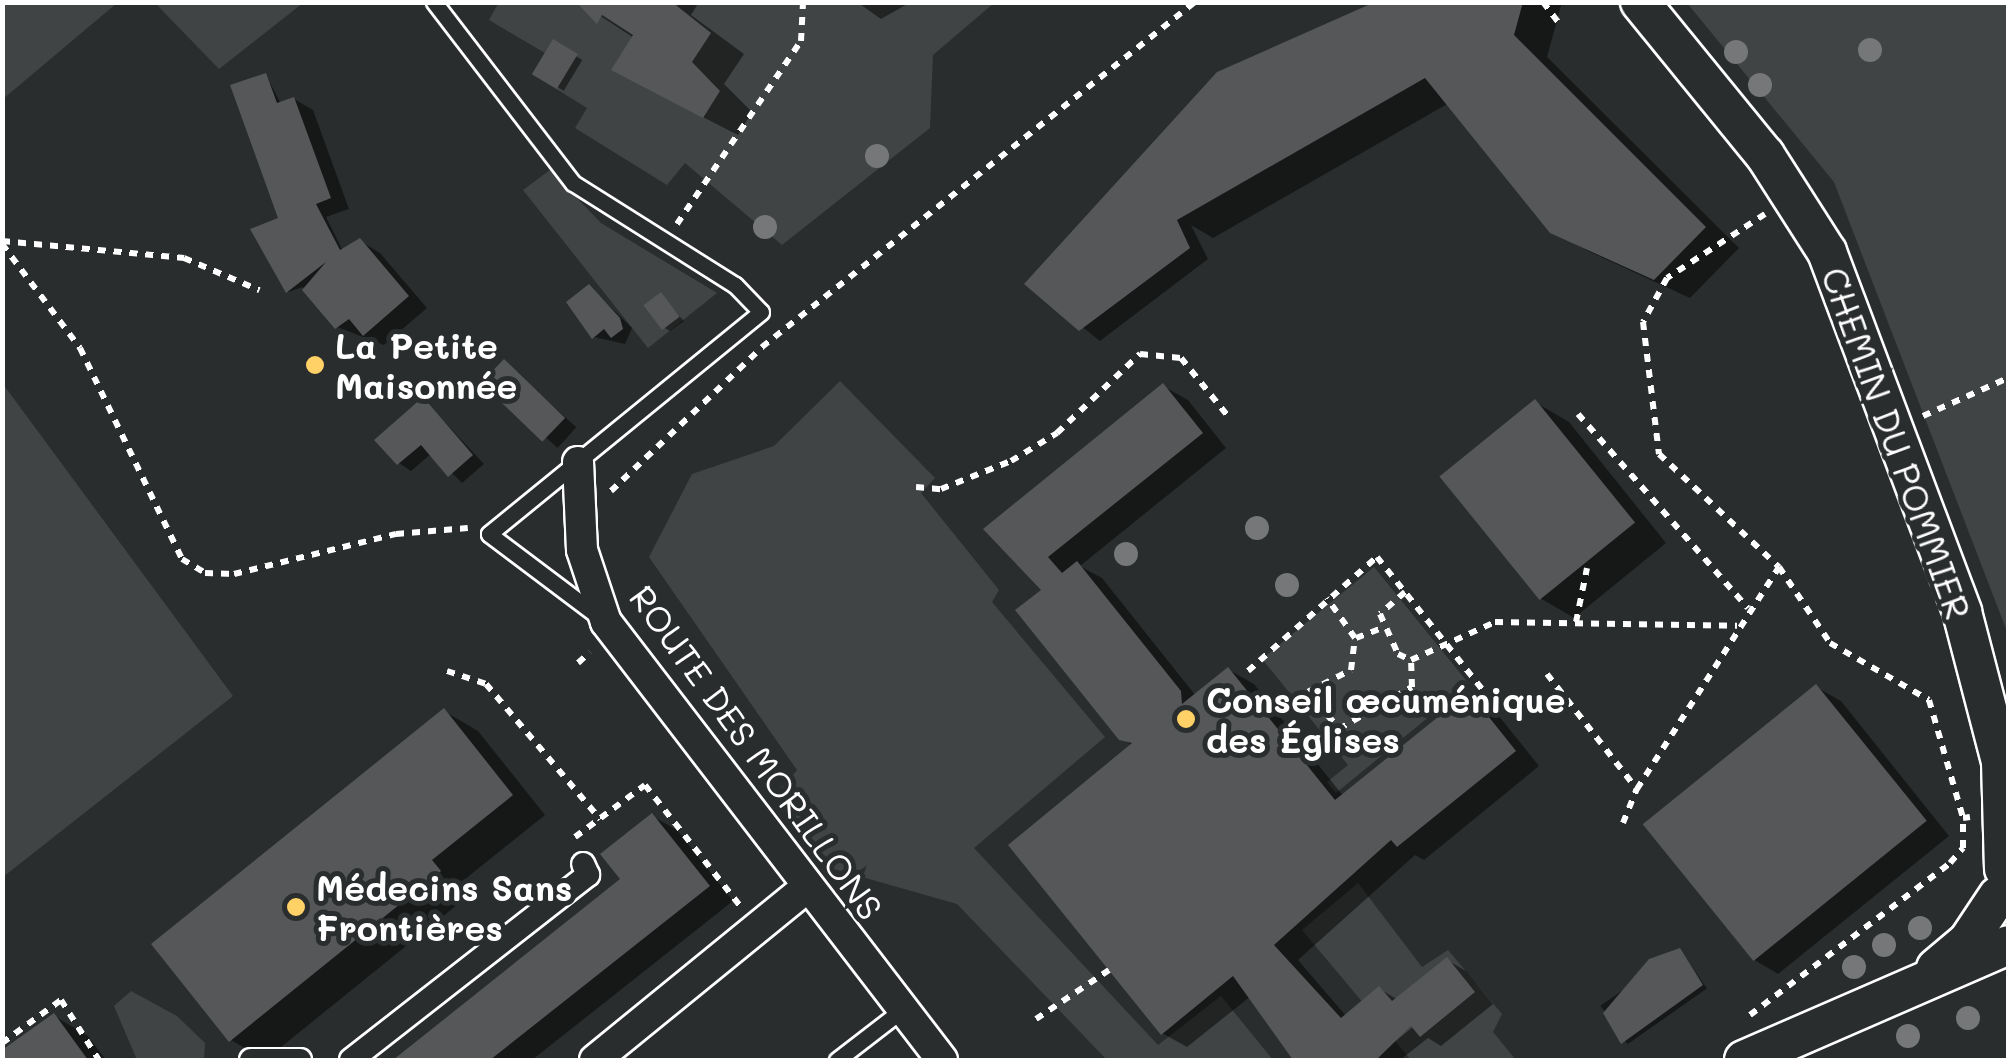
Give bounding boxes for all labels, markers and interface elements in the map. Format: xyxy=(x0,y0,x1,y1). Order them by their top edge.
street label: CHEMIN DU POMMIER xyxy=(1814,261,1980,625)
place label: La Petite Maisonnée xyxy=(335,324,517,406)
marker: La Petite Maisonnée xyxy=(304,354,326,376)
street label: ROUTE DES MORILLONS xyxy=(622,577,892,927)
place label: Conseil œcuménique des Églises xyxy=(1206,678,1566,760)
marker: Conseil œcuménique des Églises xyxy=(1175,708,1197,730)
place label: Médecins Sans Frontières xyxy=(316,866,572,948)
marker: Médecins Sans Frontières xyxy=(285,896,307,918)

